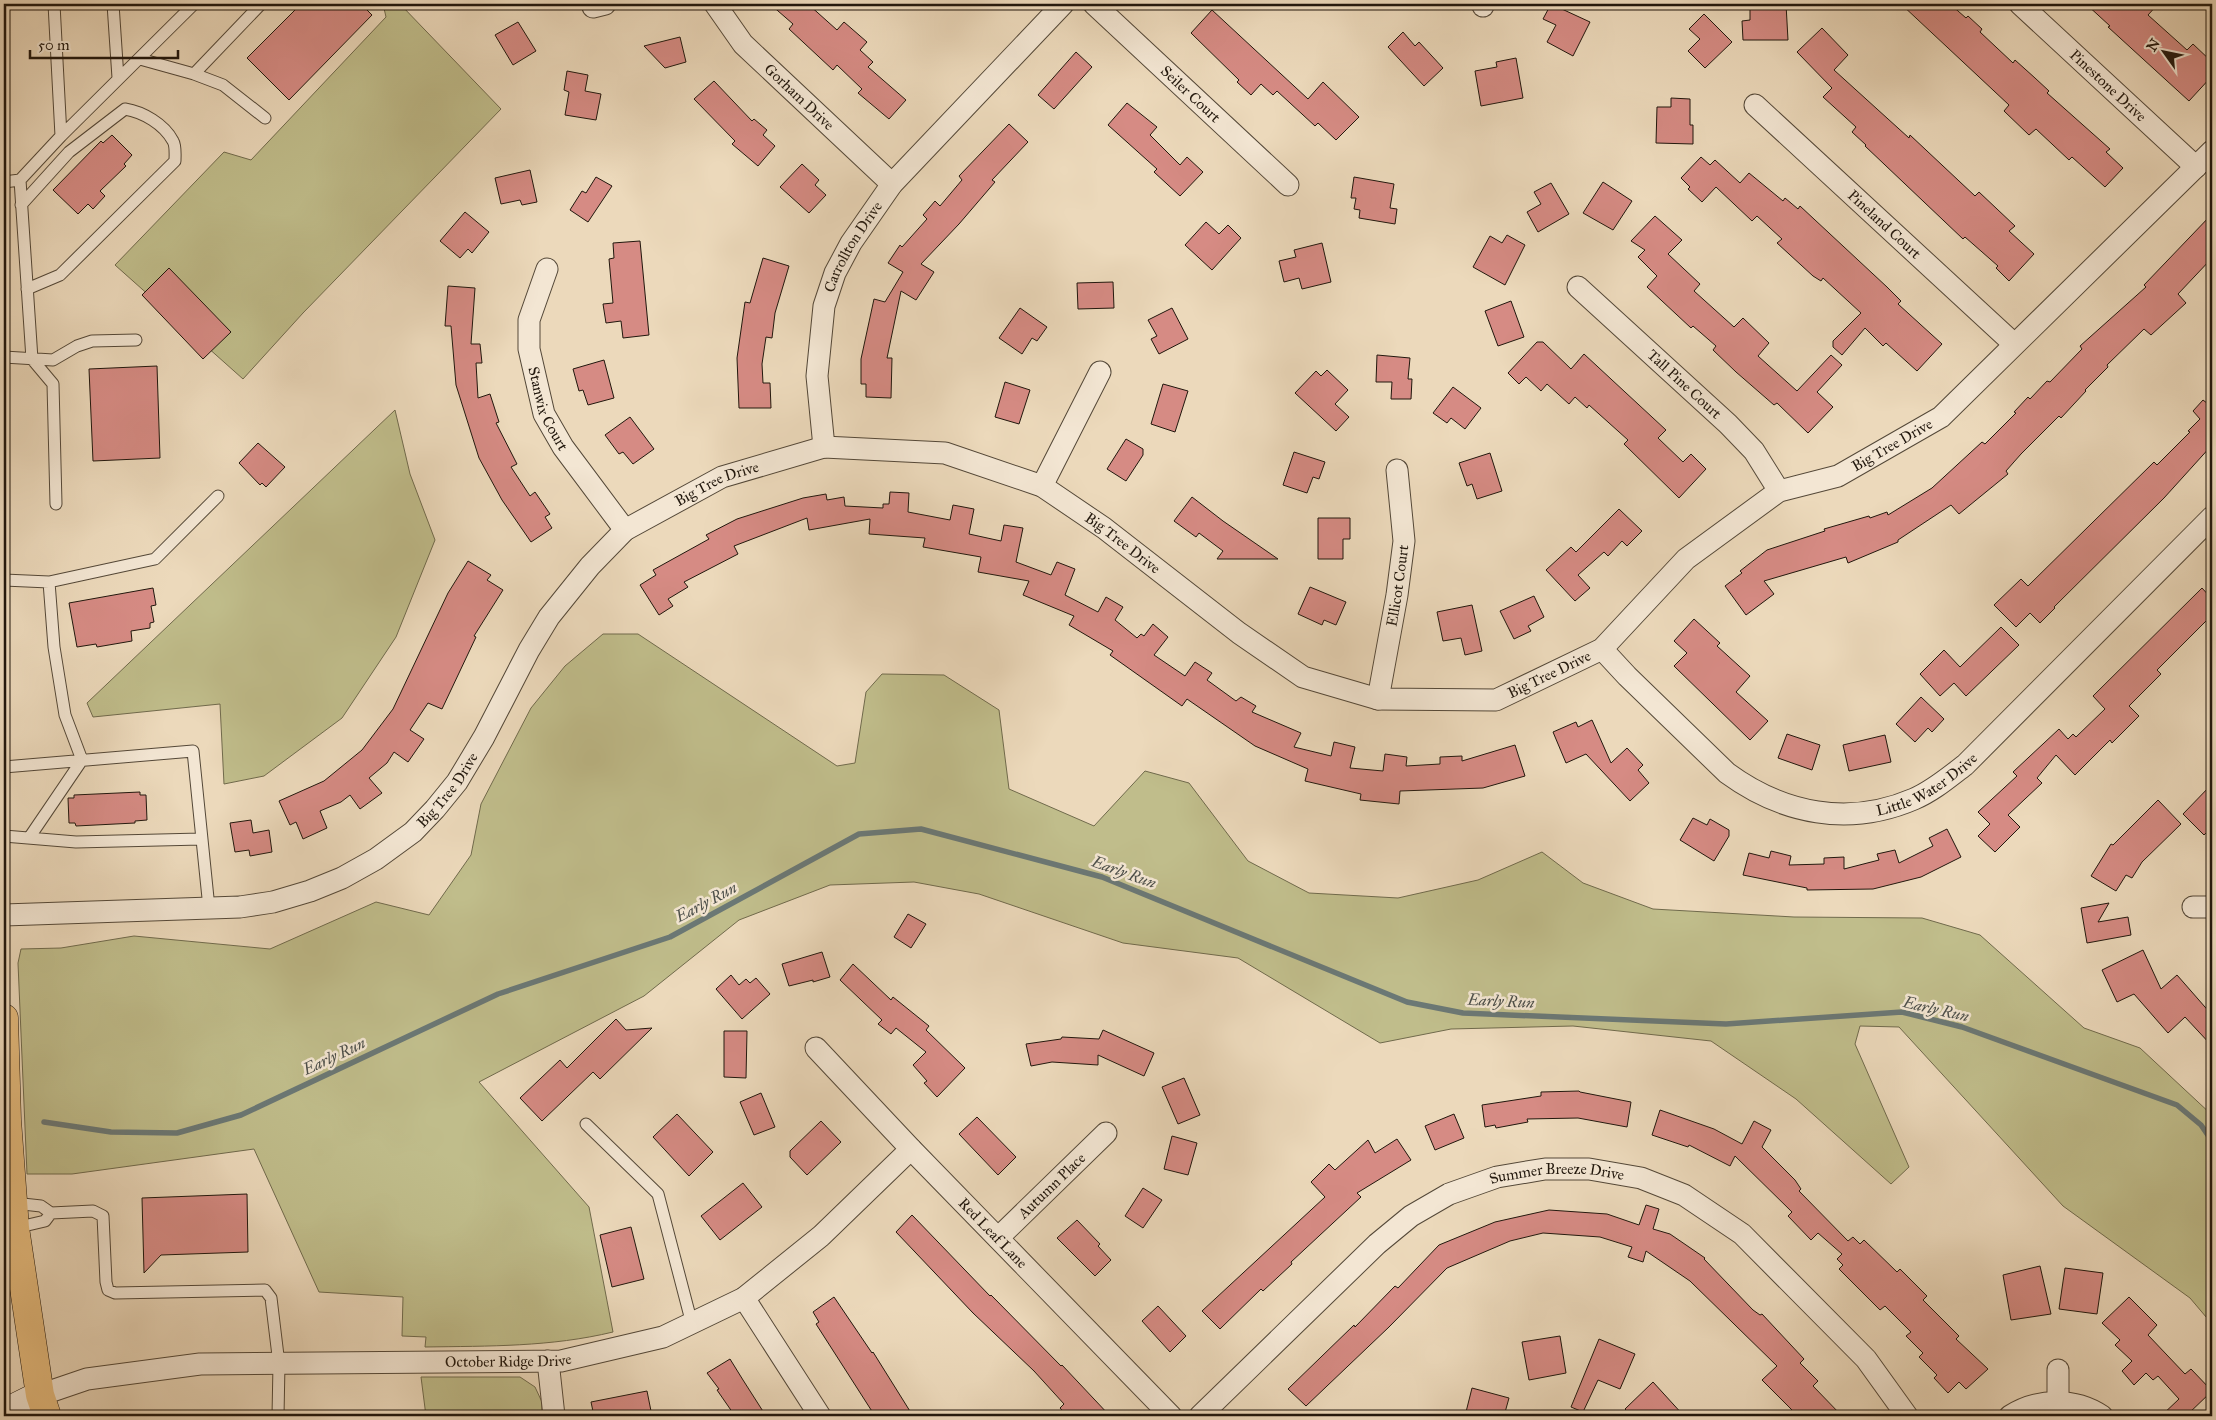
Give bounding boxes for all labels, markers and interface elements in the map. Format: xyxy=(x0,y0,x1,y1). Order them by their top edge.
scale bar xyxy=(30,28,178,60)
north arrow xyxy=(2138,28,2188,78)
text: N xyxy=(2143,35,2164,55)
text: 50 m xyxy=(38,36,70,54)
street label: Pinestone Drive xyxy=(2066,46,2150,125)
street label: Gorham Drive xyxy=(761,60,838,134)
street label: Seiler Court xyxy=(1157,62,1225,127)
street label: Pineland Court xyxy=(1844,186,1925,263)
street label: Carrollton Drive xyxy=(820,198,886,295)
street label: Tall Pine Court xyxy=(1643,346,1726,423)
street label: Stanwix Court xyxy=(524,365,572,454)
street label: Big Tree Drive xyxy=(1848,415,1936,475)
street label: Big Tree Drive xyxy=(672,458,761,510)
street label: Big Tree Drive xyxy=(1081,509,1164,577)
street label: Ellicot Court xyxy=(1382,543,1413,628)
street label: Big Tree Drive xyxy=(1505,647,1594,702)
street label: Big Tree Drive xyxy=(413,749,482,831)
street label: Little Water Drive xyxy=(1874,749,1981,820)
water label: Early Run xyxy=(1088,851,1159,893)
water label: Early Run xyxy=(671,878,741,927)
water label: Early Run xyxy=(1466,990,1536,1012)
water label: Early Run xyxy=(1900,992,1971,1026)
water label: Early Run xyxy=(299,1033,369,1079)
street label: Autumn Place xyxy=(1014,1149,1089,1223)
street label: Summer Breeze Drive xyxy=(1487,1160,1626,1188)
street label: Red Leaf Lane xyxy=(955,1194,1031,1272)
street label: October Ridge Drive xyxy=(445,1350,573,1371)

